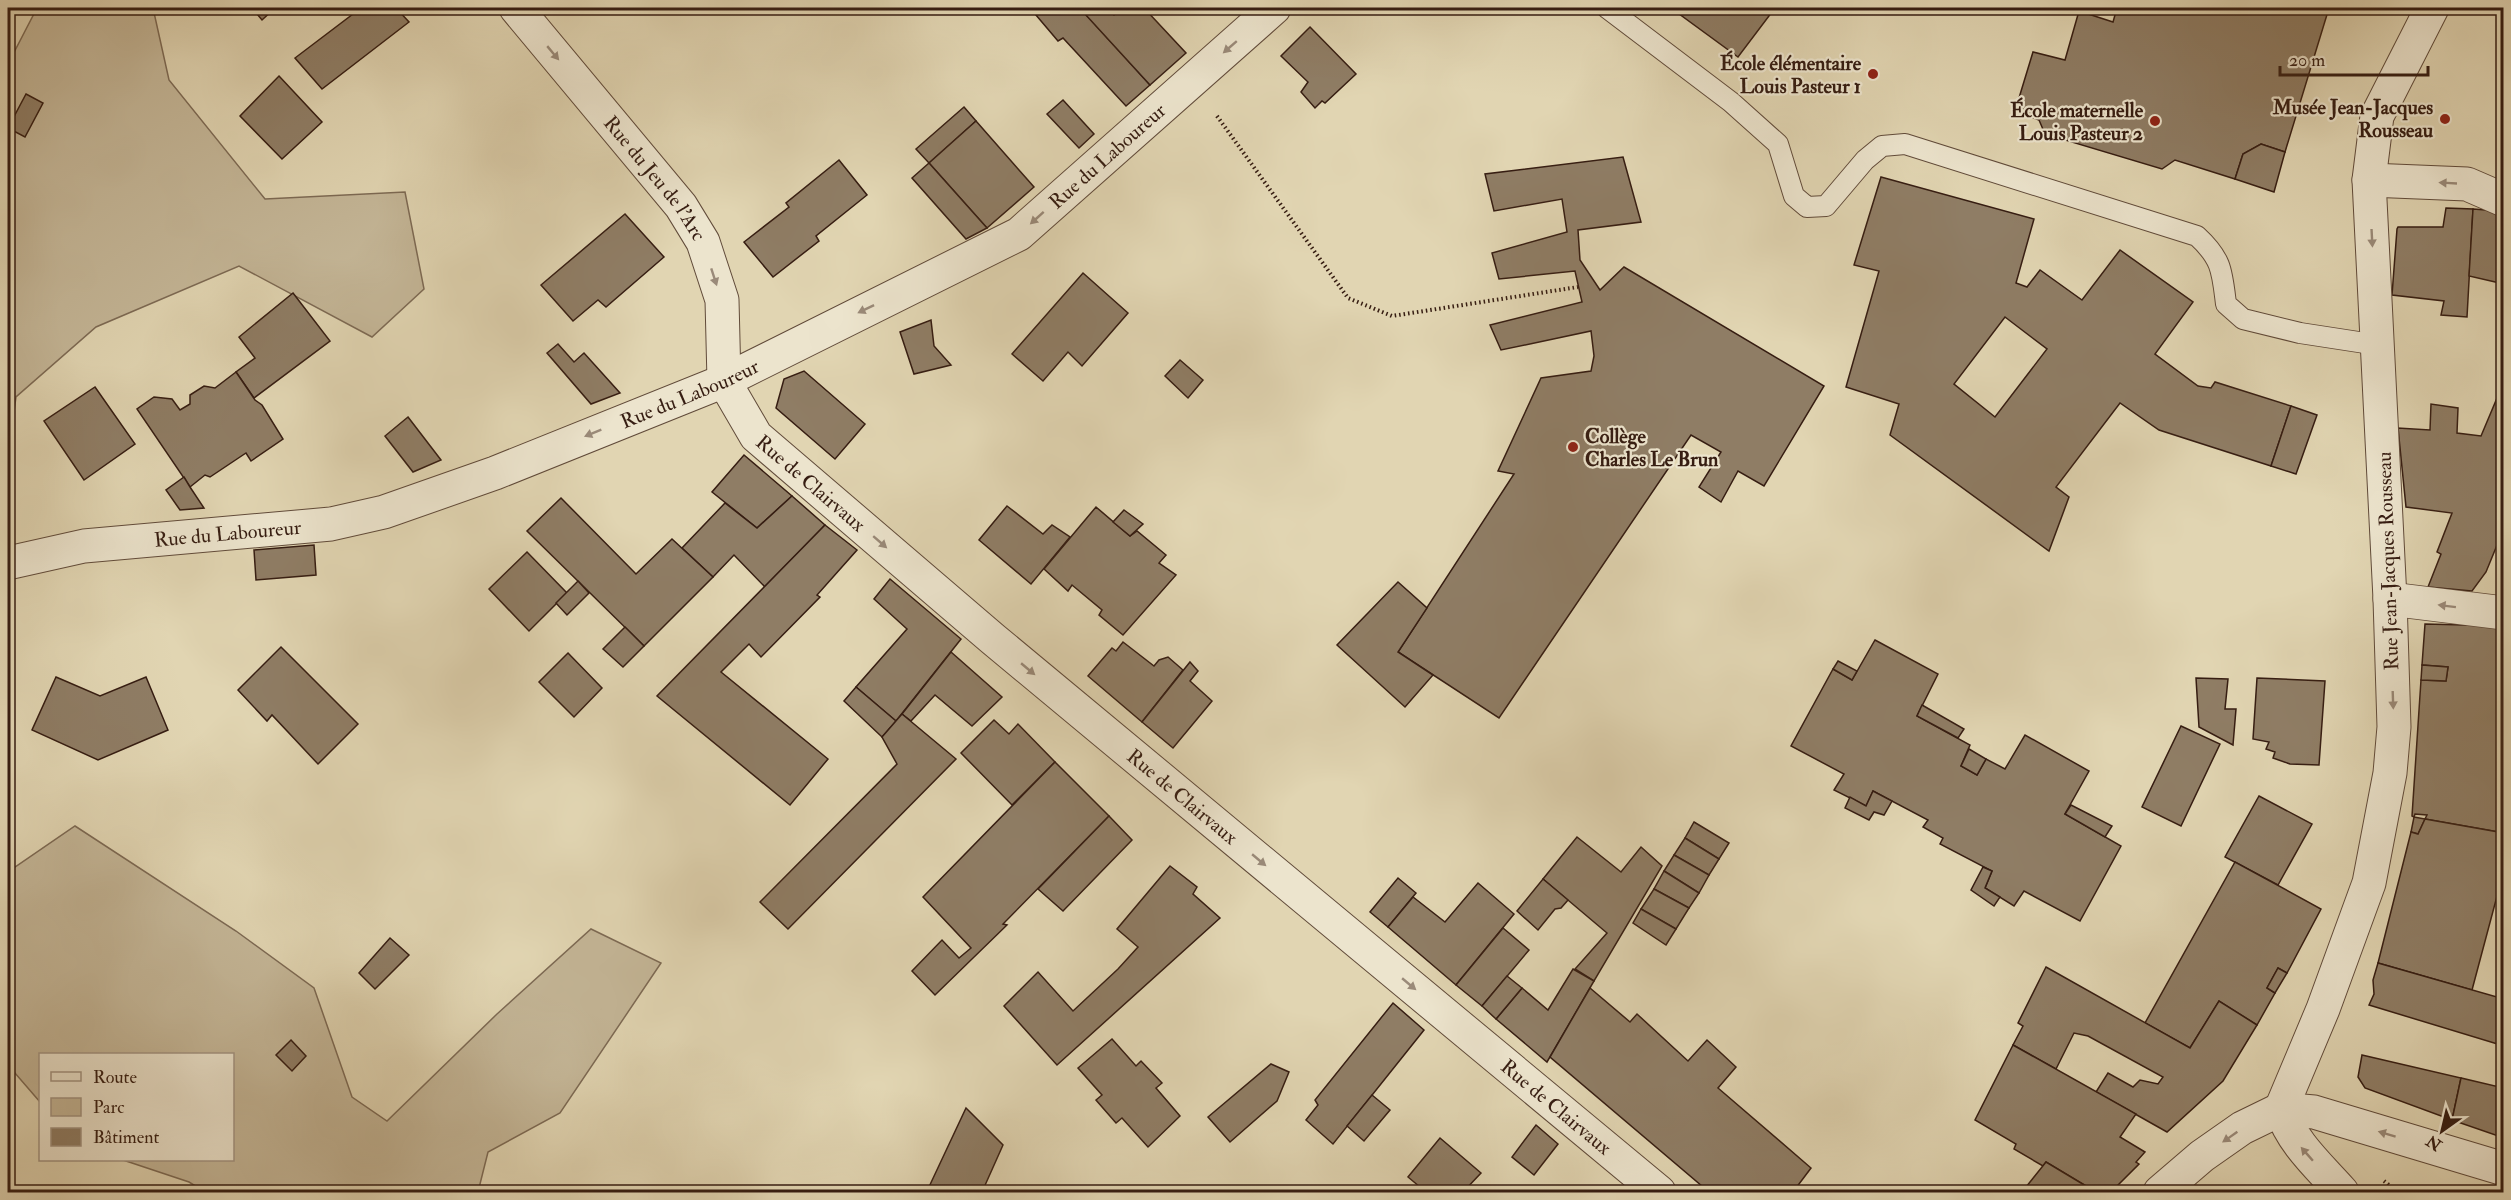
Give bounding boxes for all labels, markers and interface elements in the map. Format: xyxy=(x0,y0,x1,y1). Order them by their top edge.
scale bar xyxy=(2280,39,2428,77)
one-way arrow xyxy=(1223,40,1238,54)
one-way arrow xyxy=(546,45,559,61)
text: 20 m xyxy=(2289,49,2325,72)
place label: École élémentaire Louis Pasteur 1 xyxy=(1720,50,1862,99)
marker: École élémentaire Louis Pasteur 1 xyxy=(1866,67,1880,81)
place label: Musée Jean-Jacques Rousseau xyxy=(2272,95,2434,143)
street label: Rue du Laboureur xyxy=(1044,97,1171,214)
place label: École maternelle Louis Pasteur 2 xyxy=(2010,97,2144,146)
street label: Rue du Jeu de l'Arc xyxy=(598,111,712,245)
marker: Musée Jean-Jacques Rousseau xyxy=(2438,112,2452,126)
marker: École maternelle Louis Pasteur 2 xyxy=(2148,114,2162,128)
one-way arrow xyxy=(2439,179,2458,188)
one-way arrow xyxy=(1030,211,1045,225)
one-way arrow xyxy=(2368,229,2377,248)
one-way arrow xyxy=(710,268,720,286)
one-way arrow xyxy=(857,305,874,314)
street label: Rue du Laboureur xyxy=(617,353,763,434)
place label: Collège Charles Le Brun xyxy=(1585,424,1719,472)
one-way arrow xyxy=(584,429,602,439)
street label: Rue de Clairvaux xyxy=(751,429,871,537)
marker: Collège Charles Le Brun xyxy=(1566,440,1580,454)
street label: Rue Jean-Jacques Rousseau xyxy=(2372,451,2404,671)
street label: Rue du Laboureur xyxy=(153,514,303,552)
one-way arrow xyxy=(872,535,887,548)
one-way arrow xyxy=(2437,601,2456,611)
one-way arrow xyxy=(1020,662,1036,675)
one-way arrow xyxy=(2388,690,2398,709)
street label: Rue de Clairvaux xyxy=(1122,743,1243,850)
one-way arrow xyxy=(1251,853,1266,866)
one-way arrow xyxy=(1401,978,1417,991)
legend xyxy=(39,1053,234,1161)
street label: Rue de Clairvaux xyxy=(1496,1054,1617,1160)
text: Route xyxy=(93,1066,137,1089)
text: Parc xyxy=(93,1096,124,1119)
north arrow xyxy=(2412,1101,2472,1161)
text: Bâtiment xyxy=(93,1126,159,1149)
one-way arrow xyxy=(2378,1129,2396,1138)
one-way arrow xyxy=(2222,1130,2237,1142)
text: N xyxy=(2422,1130,2447,1155)
one-way arrow xyxy=(2301,1146,2314,1162)

